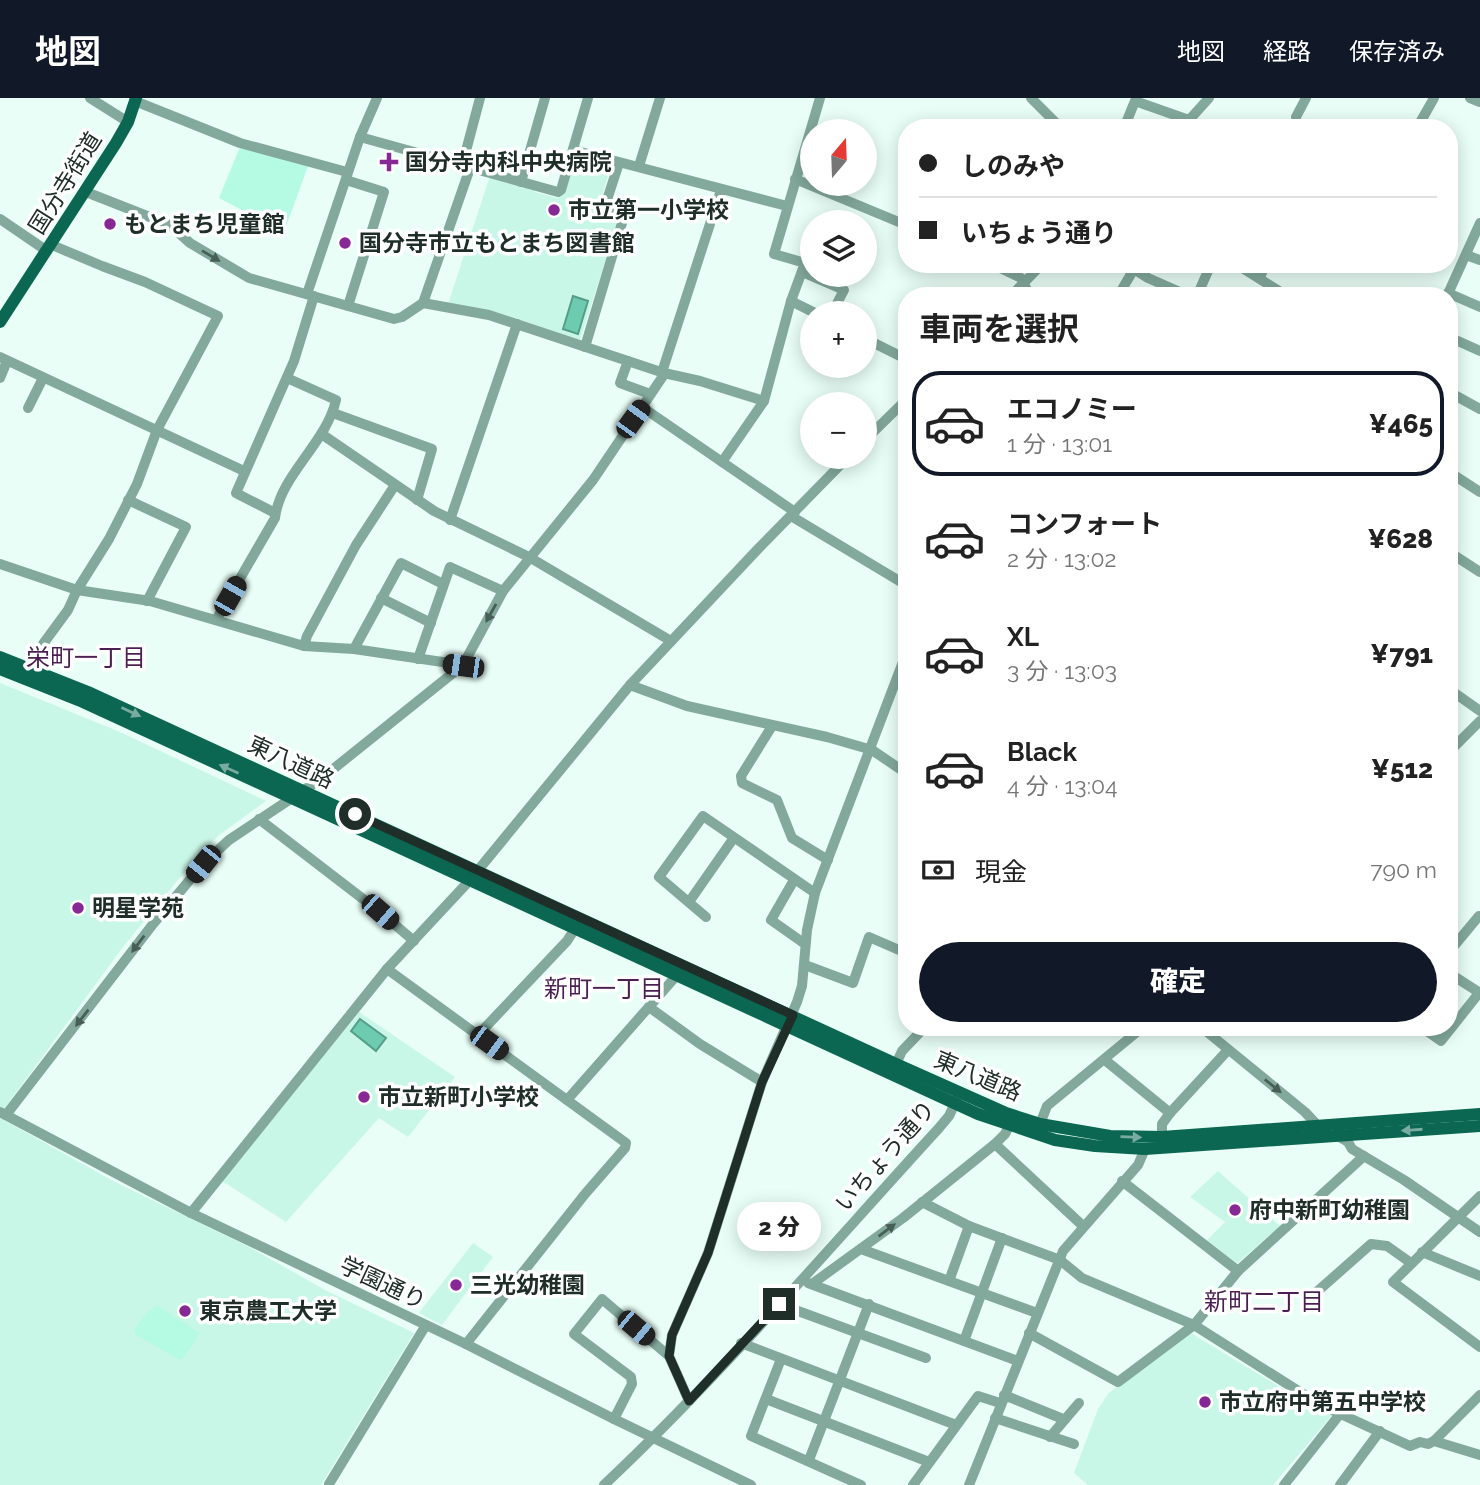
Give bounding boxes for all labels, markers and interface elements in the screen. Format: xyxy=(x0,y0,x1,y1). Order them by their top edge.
text: 地図 xyxy=(35,32,101,71)
text: 地図 xyxy=(1177,37,1225,66)
text: 経路 xyxy=(1263,37,1311,66)
text: 保存済み xyxy=(1349,37,1445,66)
north arrow xyxy=(800,119,877,196)
map controls xyxy=(800,119,877,469)
street label: 国分寺街道 xyxy=(23,127,106,239)
place label: 国分寺内科中央病院 xyxy=(405,148,612,175)
text: しのみや xyxy=(961,151,1065,181)
marker: 国分寺内科中央病院 xyxy=(379,152,399,172)
place label: 市立第一小学校 xyxy=(568,196,729,223)
marker: 市立第一小学校 xyxy=(546,202,562,218)
place label: もとまち児童館 xyxy=(124,210,285,237)
button: layers xyxy=(800,210,877,287)
marker: もとまち児童館 xyxy=(102,216,118,232)
text: いちょう通り xyxy=(961,218,1117,248)
place label: 国分寺市立もとまち図書館 xyxy=(359,229,635,256)
marker: 国分寺市立もとまち図書館 xyxy=(337,235,353,251)
one-way arrow xyxy=(201,250,221,263)
button: + xyxy=(800,301,877,378)
text: 車両を選択 xyxy=(919,310,1079,347)
button: − xyxy=(800,392,877,469)
icon: car xyxy=(923,392,986,455)
text: エコノミー xyxy=(1007,394,1137,424)
car xyxy=(613,396,654,442)
text: ¥465 xyxy=(1369,409,1433,439)
text: 1 分 · 13:01 xyxy=(1007,430,1112,457)
icon: car xyxy=(923,507,986,570)
text: コンフォート xyxy=(1007,509,1162,539)
text: ¥628 xyxy=(1367,524,1433,554)
text: 2 分 · 13:02 xyxy=(1007,545,1116,572)
car xyxy=(211,573,250,619)
one-way arrow xyxy=(485,604,497,623)
icon: car xyxy=(923,622,986,685)
text: XL xyxy=(1007,622,1039,652)
text: ¥791 xyxy=(1370,639,1433,669)
district label: 栄町一丁目 xyxy=(26,643,146,672)
car xyxy=(441,653,486,679)
text: 3 分 · 13:03 xyxy=(1007,657,1117,684)
one-way arrow xyxy=(121,706,141,718)
street label: 東八道路 xyxy=(244,730,339,793)
icon: car xyxy=(923,737,986,800)
text: Black xyxy=(1007,737,1077,767)
text: ¥512 xyxy=(1371,754,1433,784)
one-way arrow xyxy=(219,763,240,774)
text: 4 分 · 13:04 xyxy=(1007,772,1118,799)
route start xyxy=(339,798,371,830)
car xyxy=(182,841,225,887)
icon: cash xyxy=(919,851,957,889)
text: 790 m xyxy=(1370,856,1437,883)
text: 現金 xyxy=(975,857,1027,887)
car xyxy=(358,890,403,934)
place label: 明星学苑 xyxy=(92,894,184,921)
marker: 明星学苑 xyxy=(70,900,86,916)
one-way arrow xyxy=(131,935,145,953)
button: 確定 xyxy=(919,942,1437,1022)
district label: 新町一丁目 xyxy=(544,974,664,1003)
one-way arrow xyxy=(75,1009,89,1027)
car xyxy=(466,1022,513,1064)
street label: 東八道路 xyxy=(931,1045,1026,1106)
one-way arrow xyxy=(1264,1079,1282,1094)
place label: 市立新町小学校 xyxy=(378,1083,539,1110)
marker: 市立新町小学校 xyxy=(356,1089,372,1105)
street label: いちょう通り xyxy=(829,1095,940,1217)
one-way arrow xyxy=(1401,1125,1423,1136)
one-way arrow xyxy=(1121,1132,1143,1143)
place label: 府中新町幼稚園 xyxy=(1249,1196,1410,1223)
callout: 2 分 xyxy=(737,1202,821,1252)
marker: 府中新町幼稚園 xyxy=(1227,1202,1243,1218)
text: 2 分 xyxy=(758,1213,800,1240)
one-way arrow xyxy=(878,1223,896,1237)
street label: 学園通り xyxy=(336,1251,431,1314)
place label: 三光幼稚園 xyxy=(470,1271,585,1298)
marker: 三光幼稚園 xyxy=(448,1277,464,1293)
district label: 新町二丁目 xyxy=(1204,1287,1324,1316)
route end xyxy=(763,1288,795,1320)
place label: 東京農工大学 xyxy=(199,1297,337,1324)
marker: 東京農工大学 xyxy=(177,1303,193,1319)
car xyxy=(614,1306,659,1350)
place label: 市立府中第五中学校 xyxy=(1219,1388,1426,1415)
marker: 市立府中第五中学校 xyxy=(1197,1394,1213,1410)

